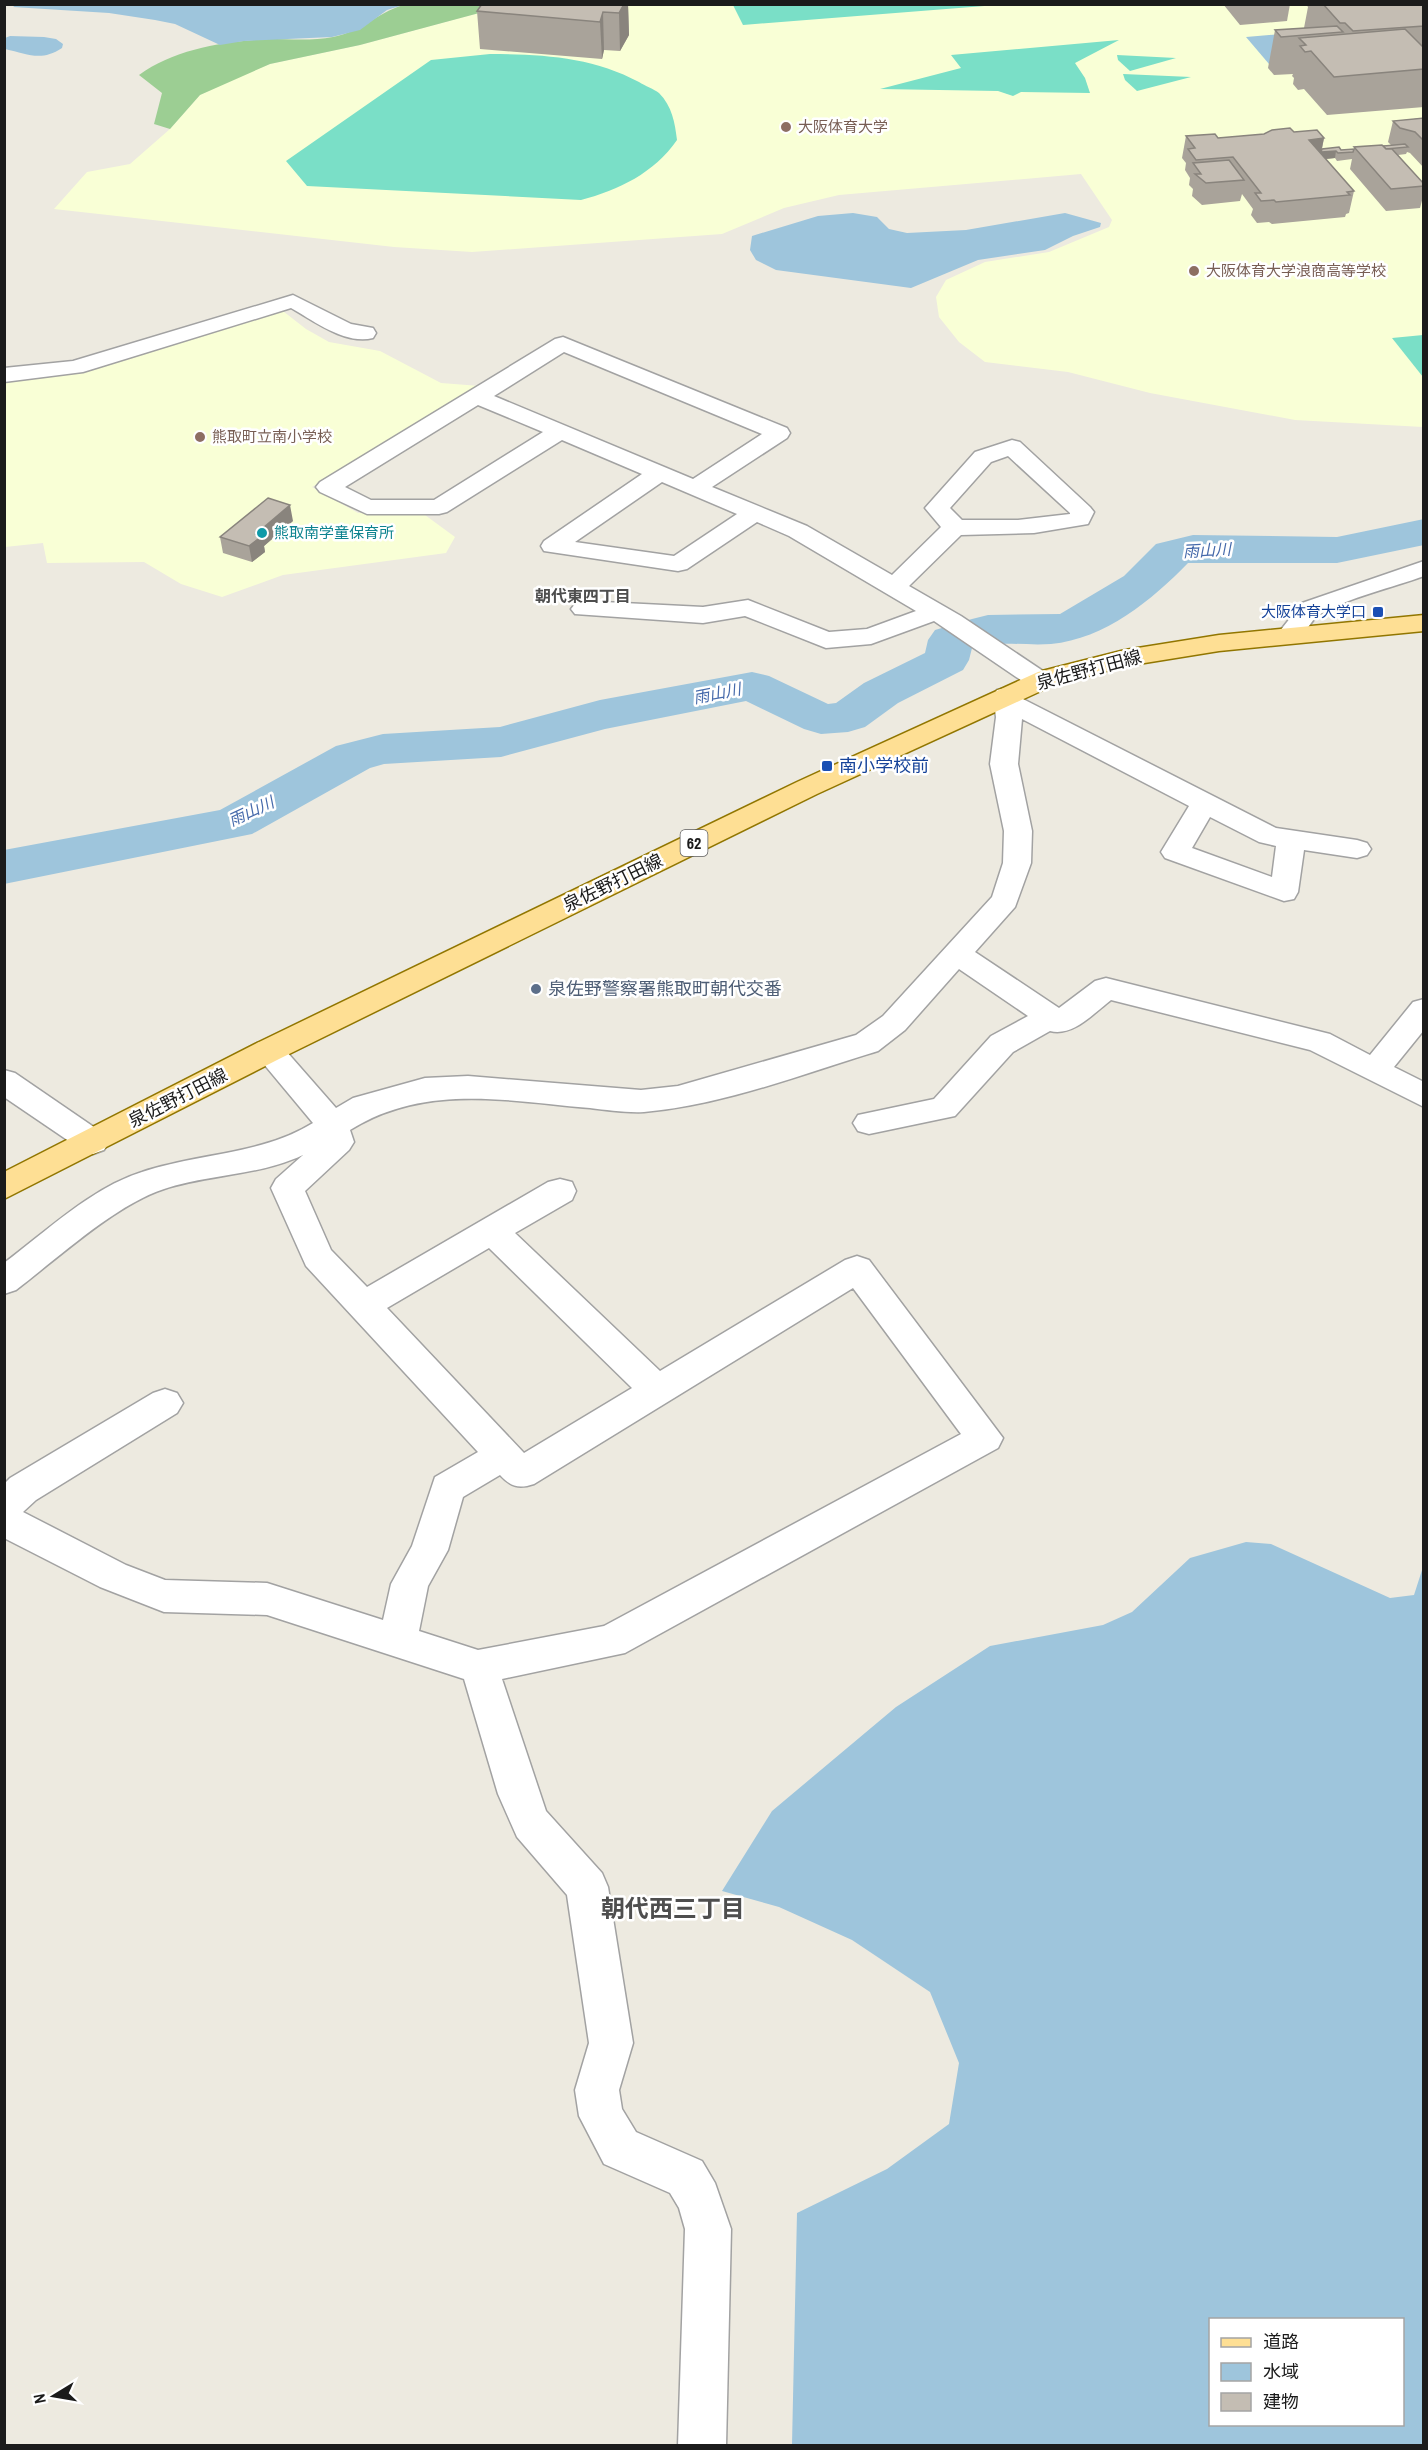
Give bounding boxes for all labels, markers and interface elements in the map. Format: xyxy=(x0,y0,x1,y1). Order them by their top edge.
place label: 大阪体育大学 xyxy=(798,116,888,137)
marker: 大阪体育大学 xyxy=(779,120,793,134)
place label: 大阪体育大学浪商高等学校 xyxy=(1206,260,1386,281)
marker: 大阪体育大学浪商高等学校 xyxy=(1187,264,1201,278)
place label: 熊取町立南小学校 xyxy=(212,426,332,447)
marker: 熊取町立南小学校 xyxy=(193,430,207,444)
place label: 熊取南学童保育所 xyxy=(274,522,394,543)
marker: 熊取南学童保育所 xyxy=(255,526,269,540)
water label: 雨山川 xyxy=(1182,538,1234,562)
district label: 朝代東四丁目 xyxy=(535,585,631,607)
place label: 大阪体育大学口 xyxy=(1261,601,1366,622)
marker: 大阪体育大学口 xyxy=(1371,605,1385,619)
street label: 泉佐野打田線 xyxy=(1033,643,1144,696)
water label: 雨山川 xyxy=(691,677,745,708)
place label: 南小学校前 xyxy=(839,753,929,778)
marker: 南小学校前 xyxy=(820,759,834,773)
water label: 雨山川 xyxy=(225,790,279,831)
road number: 62 xyxy=(680,830,708,856)
street label: 泉佐野打田線 xyxy=(559,848,667,917)
place label: 泉佐野警察署熊取町朝代交番 xyxy=(548,976,782,1001)
marker: 泉佐野警察署熊取町朝代交番 xyxy=(529,982,543,996)
street label: 泉佐野打田線 xyxy=(124,1062,232,1133)
district label: 朝代西三丁目 xyxy=(601,1892,745,1924)
legend xyxy=(1209,2318,1404,2426)
text: 道路 xyxy=(1263,2329,1299,2354)
text: 水域 xyxy=(1263,2359,1299,2384)
north arrow xyxy=(24,2366,84,2426)
text: 建物 xyxy=(1263,2389,1299,2414)
text: N xyxy=(28,2392,51,2406)

